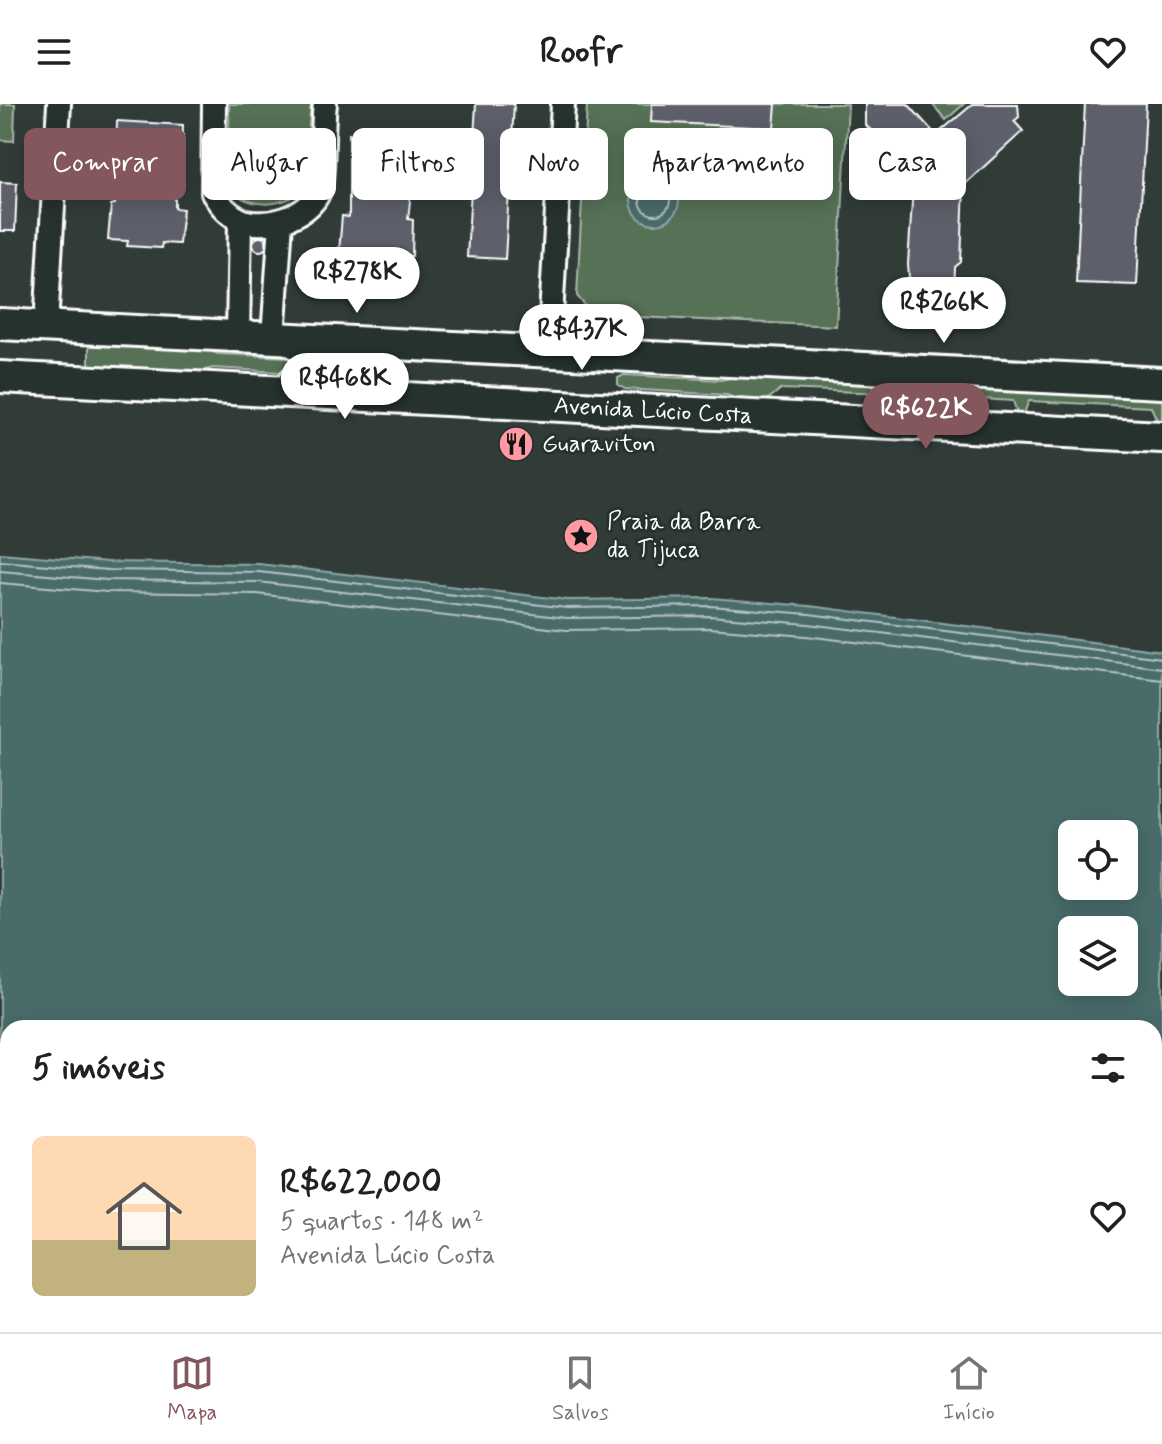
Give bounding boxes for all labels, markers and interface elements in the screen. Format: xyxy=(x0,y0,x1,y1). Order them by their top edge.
text: Roofr xyxy=(540,29,622,76)
icon: menu xyxy=(32,30,76,74)
icon: heart xyxy=(1086,30,1130,74)
chip: Comprar xyxy=(24,128,186,200)
chip: Alugar xyxy=(202,128,336,200)
chip: Filtros xyxy=(352,128,484,200)
chip: Novo xyxy=(500,128,608,200)
chip: Apartamento xyxy=(624,128,833,200)
chip: Casa xyxy=(849,128,966,200)
pin: R$278K xyxy=(292,247,422,315)
text: R$278K xyxy=(313,256,401,290)
pin: R$266K xyxy=(879,277,1009,345)
text: R$266K xyxy=(900,286,988,320)
pin: R$437K xyxy=(517,304,647,372)
text: R$437K xyxy=(537,313,627,347)
pin: R$468K xyxy=(280,353,410,421)
text: R$468K xyxy=(299,362,391,396)
pin: R$622K xyxy=(861,383,991,451)
street label: Avenida Lúcio Costa xyxy=(553,390,753,431)
text: R$622K xyxy=(880,392,972,426)
restaurant icon: Guaraviton xyxy=(497,425,535,463)
place label: Guaraviton xyxy=(542,429,656,460)
place label: Praia da Barra da Tijuca xyxy=(607,507,761,566)
place icon: Praia da Barra da Tijuca xyxy=(562,517,600,555)
map controls xyxy=(1058,820,1138,996)
button: locate xyxy=(1058,820,1138,900)
button: layers xyxy=(1058,916,1138,996)
text: 5 imóveis xyxy=(32,1046,165,1091)
icon: filters xyxy=(1086,1046,1130,1090)
text: R$622,000 xyxy=(280,1160,442,1205)
icon: home xyxy=(96,1168,192,1264)
icon: heart xyxy=(1086,1194,1130,1238)
text: 5 quartos · 148 m² xyxy=(280,1205,484,1239)
text: Avenida Lúcio Costa xyxy=(280,1239,495,1273)
tab: Mapa xyxy=(167,1351,217,1427)
tab: Salvos xyxy=(552,1351,609,1427)
tab: Início xyxy=(943,1351,995,1427)

